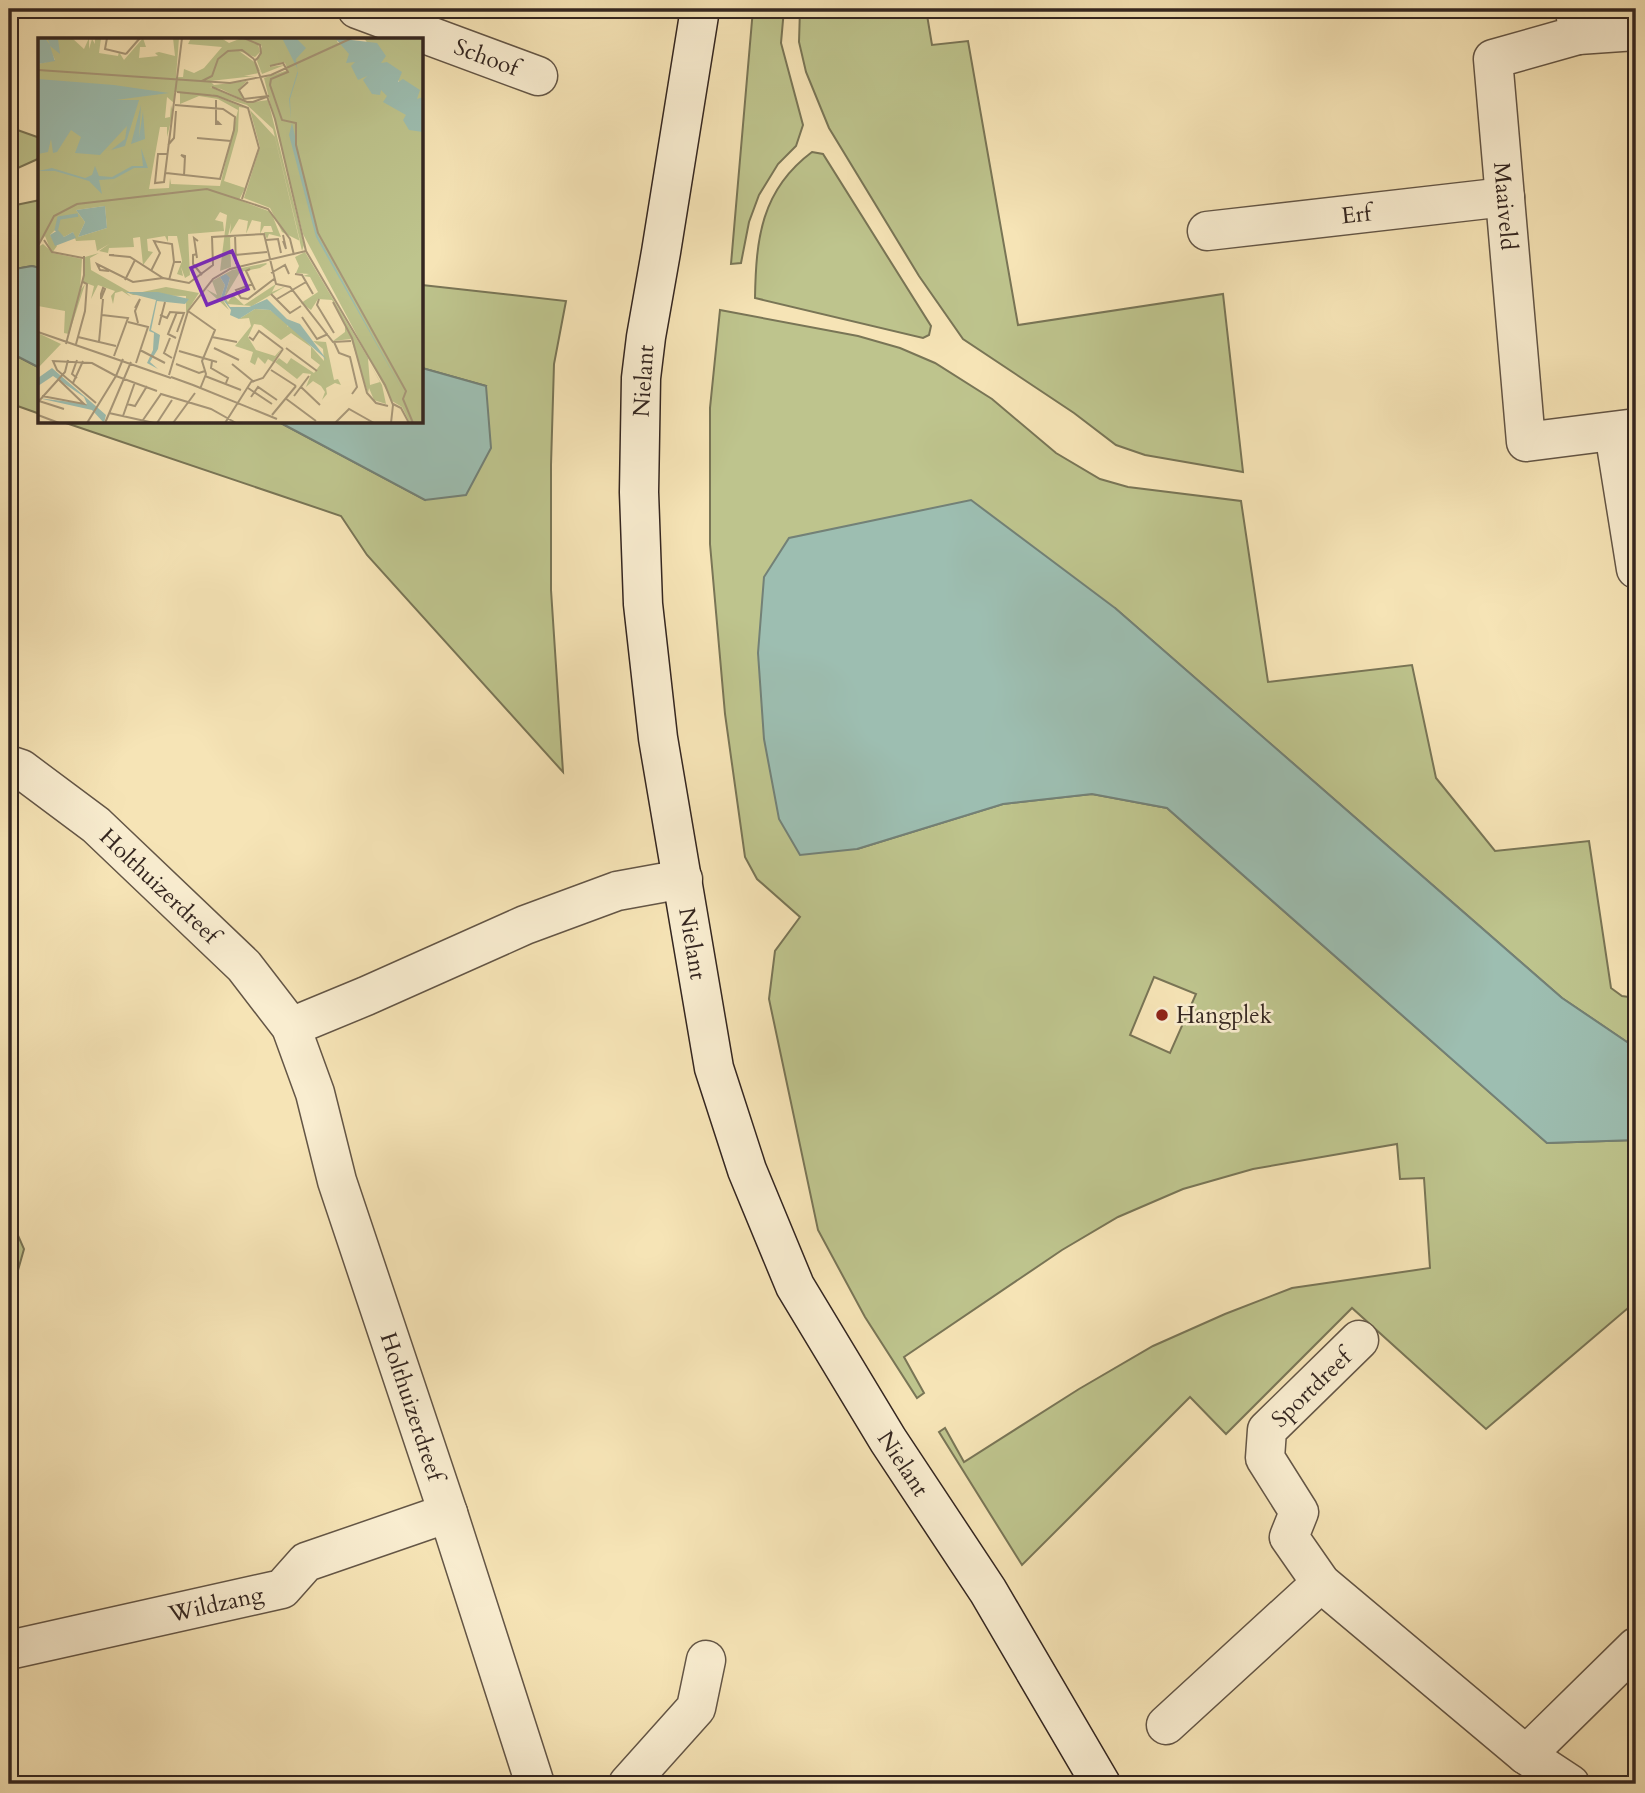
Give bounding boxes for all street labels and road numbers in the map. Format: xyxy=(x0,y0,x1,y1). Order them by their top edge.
street label: Schoof xyxy=(450,31,527,85)
street label: Maaiveld xyxy=(1486,161,1524,252)
street label: Erf xyxy=(1340,197,1377,232)
street label: Nielant xyxy=(626,344,661,418)
street label: Holthuizerdreef xyxy=(93,821,229,953)
street label: Nielant xyxy=(671,905,714,982)
street label: Holthuizerdreef xyxy=(373,1328,452,1488)
street label: Sportdreef xyxy=(1264,1340,1361,1434)
street label: Nielant xyxy=(870,1425,936,1502)
street label: Wildzang xyxy=(165,1579,266,1630)

